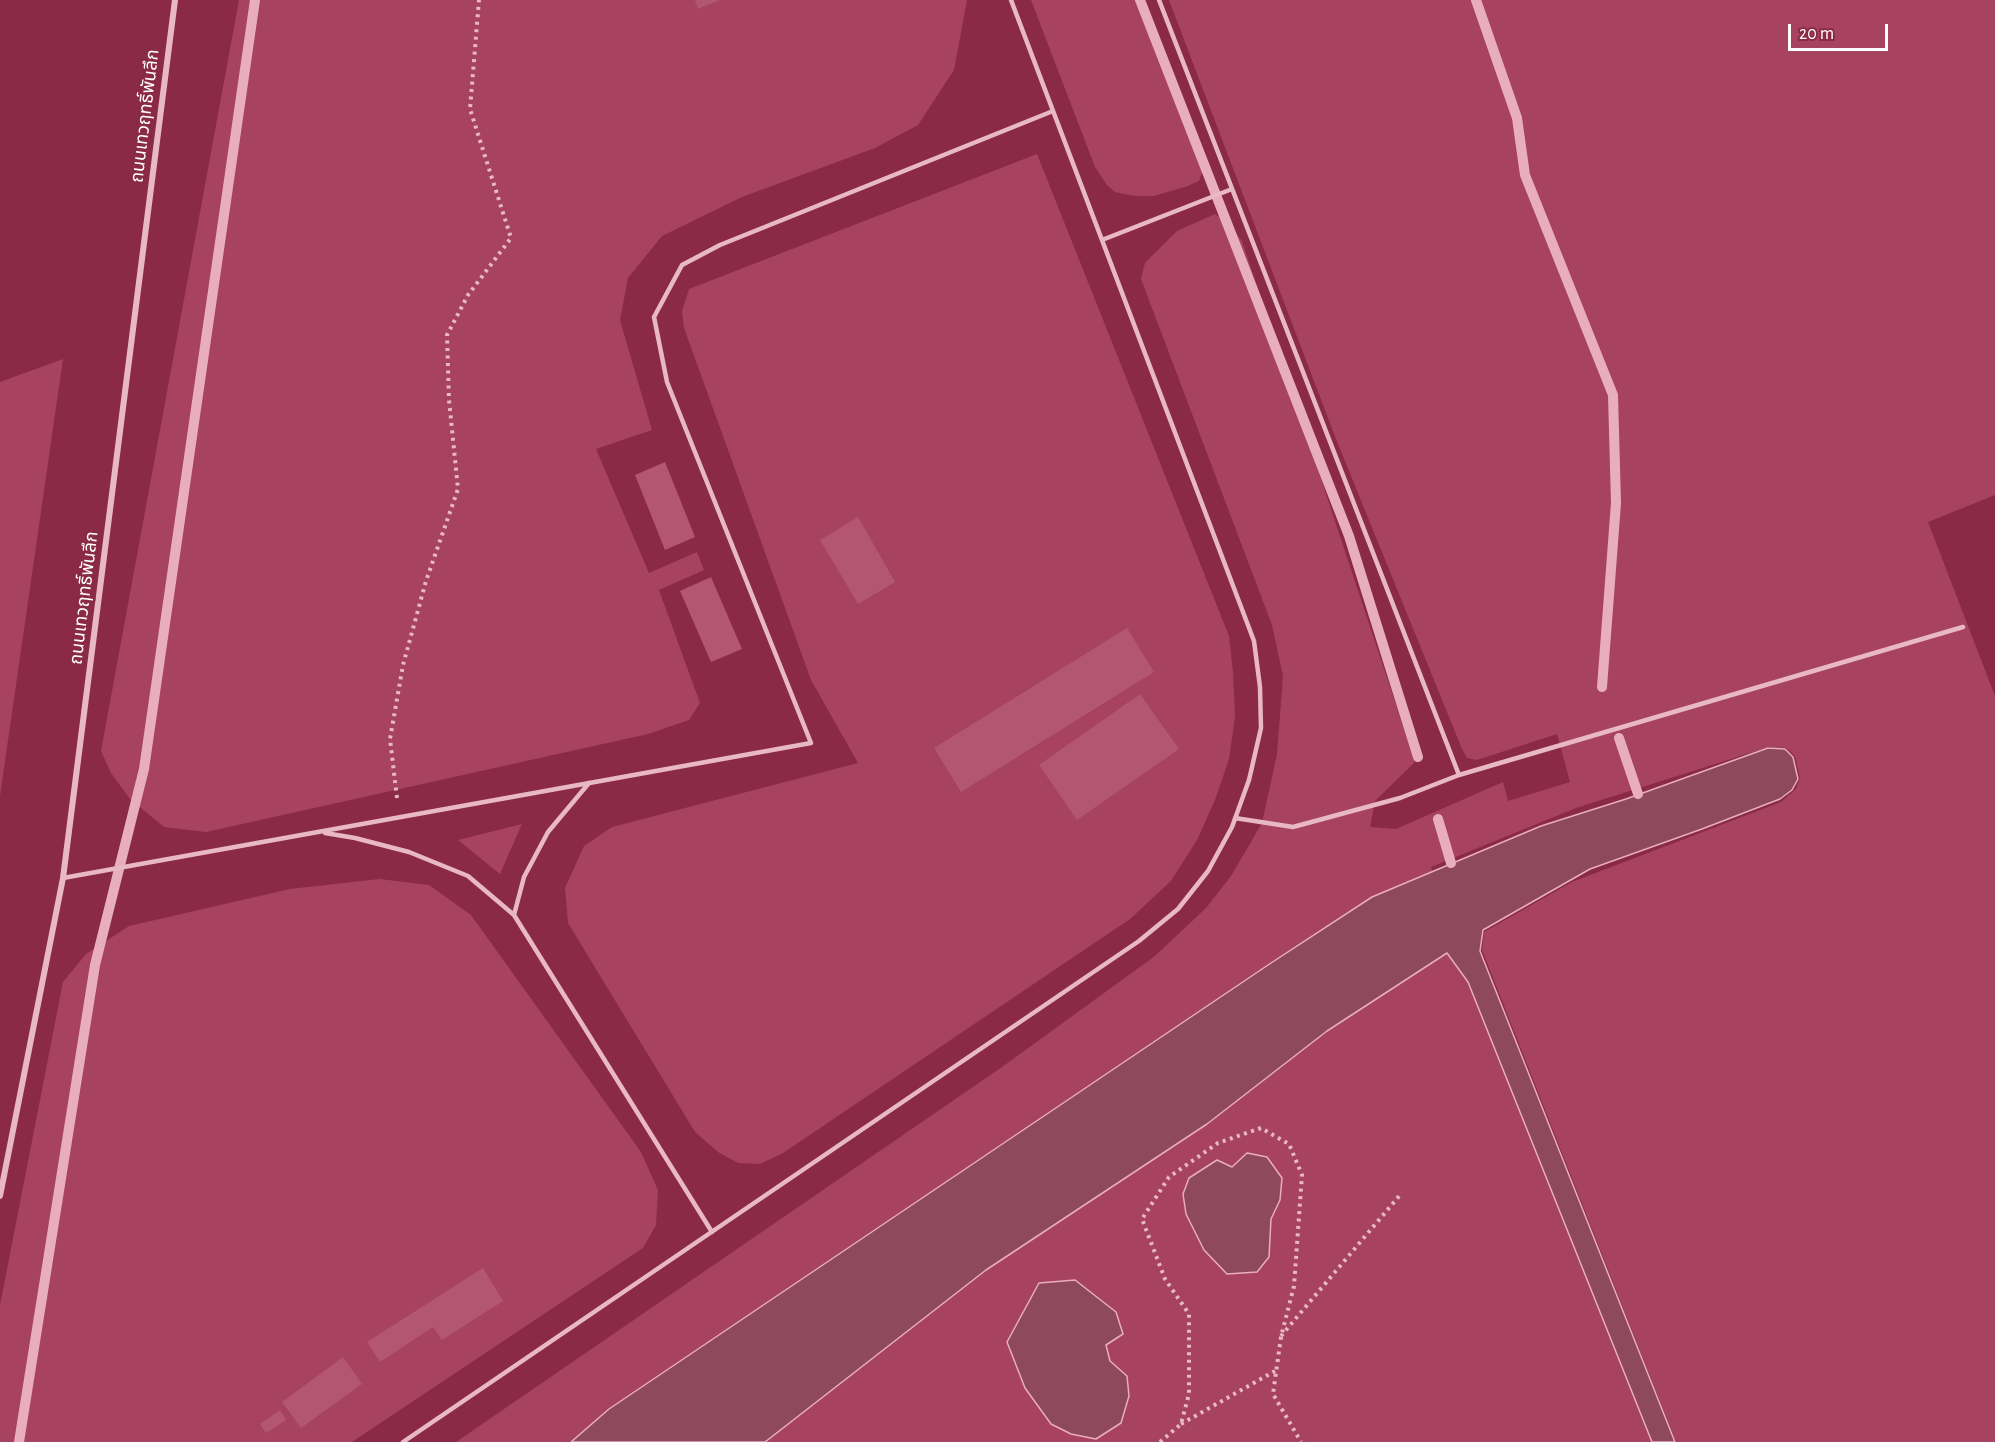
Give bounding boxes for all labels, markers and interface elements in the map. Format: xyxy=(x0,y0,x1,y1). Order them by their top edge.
scale bar xyxy=(1791,12,1892,50)
text: 20 m xyxy=(1799,25,1834,43)
street label: ถนนเทวฤทธิ์พันลึก xyxy=(126,48,164,184)
street label: ถนนเทวฤทธิ์พันลึก xyxy=(65,530,103,666)

